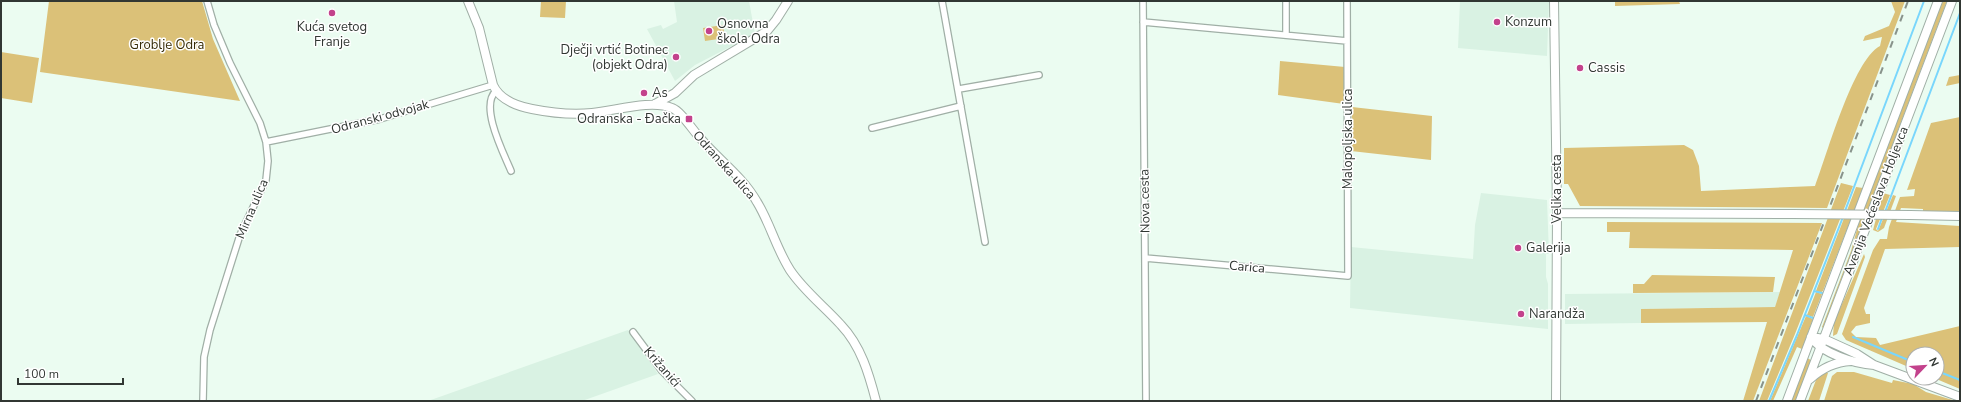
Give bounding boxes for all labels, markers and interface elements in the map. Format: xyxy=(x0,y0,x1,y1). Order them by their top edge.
marker: Kuća svetog Franje xyxy=(327,8,337,18)
place label: Konzum xyxy=(1505,13,1552,31)
place label: Osnovna škola Odra xyxy=(717,15,780,48)
marker: Konzum xyxy=(1492,17,1502,27)
place label: Kuća svetog Franje xyxy=(297,18,367,51)
marker: Osnovna škola Odra xyxy=(704,26,714,36)
park label: Groblje Odra xyxy=(129,36,205,54)
place label: Dječji vrtić Botinec (objekt Odra) xyxy=(560,41,668,74)
marker: Dječji vrtić Botinec (objekt Odra) xyxy=(671,52,681,62)
place label: Cassis xyxy=(1588,59,1625,77)
marker: Cassis xyxy=(1575,63,1585,73)
place label: As xyxy=(652,84,668,102)
marker: As xyxy=(639,88,649,98)
street label: Malopoljska ulica xyxy=(1339,89,1357,189)
street label: Odranski odvojak xyxy=(329,95,431,139)
place label: Odranska - Đačka xyxy=(577,110,681,128)
marker: Odranska - Đačka xyxy=(684,114,694,124)
street label: Avenija Većeslava Holjevca xyxy=(1839,124,1913,278)
street label: Odranska ulica xyxy=(688,127,760,203)
street label: Velika cesta xyxy=(1548,154,1566,225)
street label: Nova cesta xyxy=(1135,169,1155,233)
street label: Mirna ulica xyxy=(231,176,273,242)
place label: Galerija xyxy=(1526,239,1571,257)
marker: Galerija xyxy=(1513,243,1523,253)
street label: Carica xyxy=(1228,256,1266,278)
place label: Narandža xyxy=(1529,305,1585,323)
marker: Narandža xyxy=(1516,309,1526,319)
street label: Križanići xyxy=(639,343,685,391)
north arrow xyxy=(1905,346,1945,386)
text: N xyxy=(1925,355,1942,369)
scale bar xyxy=(18,360,123,386)
text: 100 m xyxy=(24,366,59,382)

